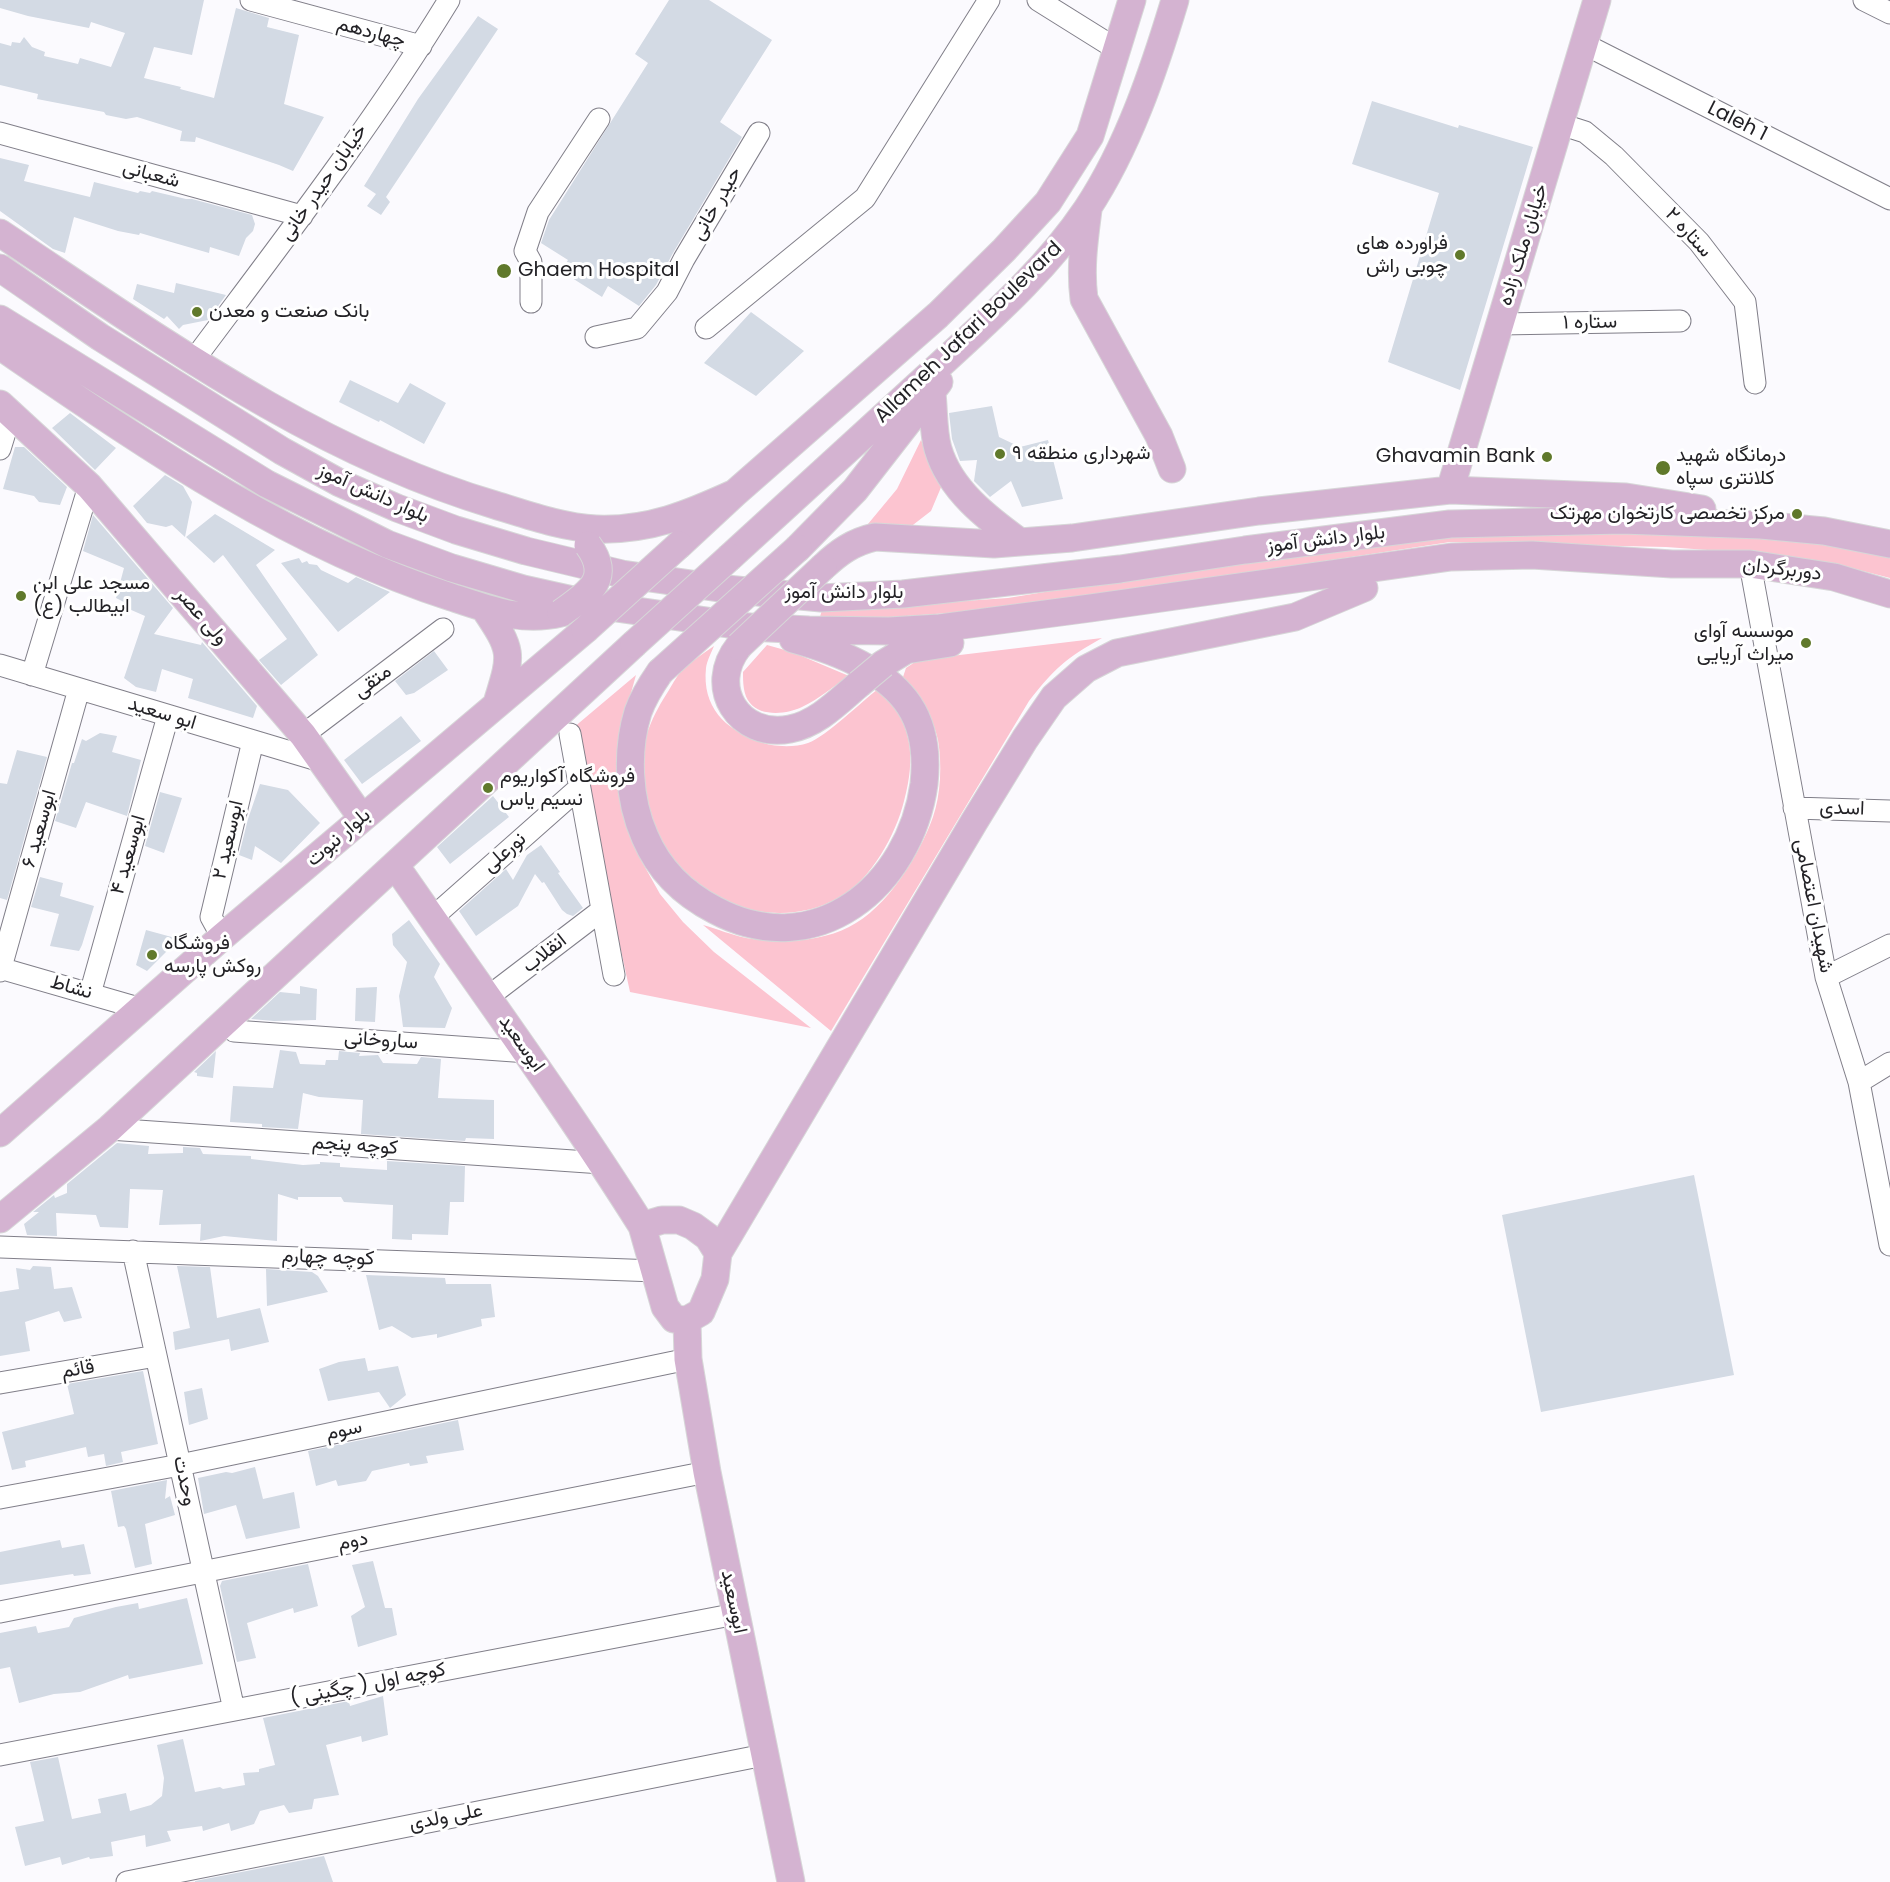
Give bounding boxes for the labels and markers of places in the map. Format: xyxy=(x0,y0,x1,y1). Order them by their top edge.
place label: فراورده های چوبی راش xyxy=(1356,232,1448,279)
marker: فراورده های چوبی راش xyxy=(1453,248,1467,262)
place label: Ghaem Hospital xyxy=(518,259,679,283)
marker: Ghaem Hospital xyxy=(495,262,513,280)
place label: بانک صنعت و معدن xyxy=(209,300,369,324)
marker: بانک صنعت و معدن xyxy=(190,305,204,319)
place label: شهرداری منطقه ۹ xyxy=(1012,442,1151,466)
place label: درمانگاه شهید کلانتری سپاه xyxy=(1676,444,1786,491)
place label: Ghavamin Bank xyxy=(1376,445,1535,469)
marker: شهرداری منطقه ۹ xyxy=(993,447,1007,461)
marker: Ghavamin Bank xyxy=(1540,450,1554,464)
marker: درمانگاه شهید کلانتری سپاه xyxy=(1654,459,1672,477)
place label: مرکز تخصصی کارتخوان مهرتک xyxy=(1550,502,1785,526)
marker: مرکز تخصصی کارتخوان مهرتک xyxy=(1790,507,1804,521)
place label: مسجد علی ابن ابیطالب (ع) xyxy=(33,572,150,619)
marker: مسجد علی ابن ابیطالب (ع) xyxy=(14,589,28,603)
place label: موسسه آوای میراث آریایی xyxy=(1694,620,1794,667)
marker: موسسه آوای میراث آریایی xyxy=(1799,636,1813,650)
place label: فروشگاه آکواریوم نسیم یاس xyxy=(500,765,635,812)
marker: فروشگاه آکواریوم نسیم یاس xyxy=(481,781,495,795)
place label: فروشگاه روکش پارسه xyxy=(164,932,261,979)
marker: فروشگاه روکش پارسه xyxy=(145,948,159,962)

